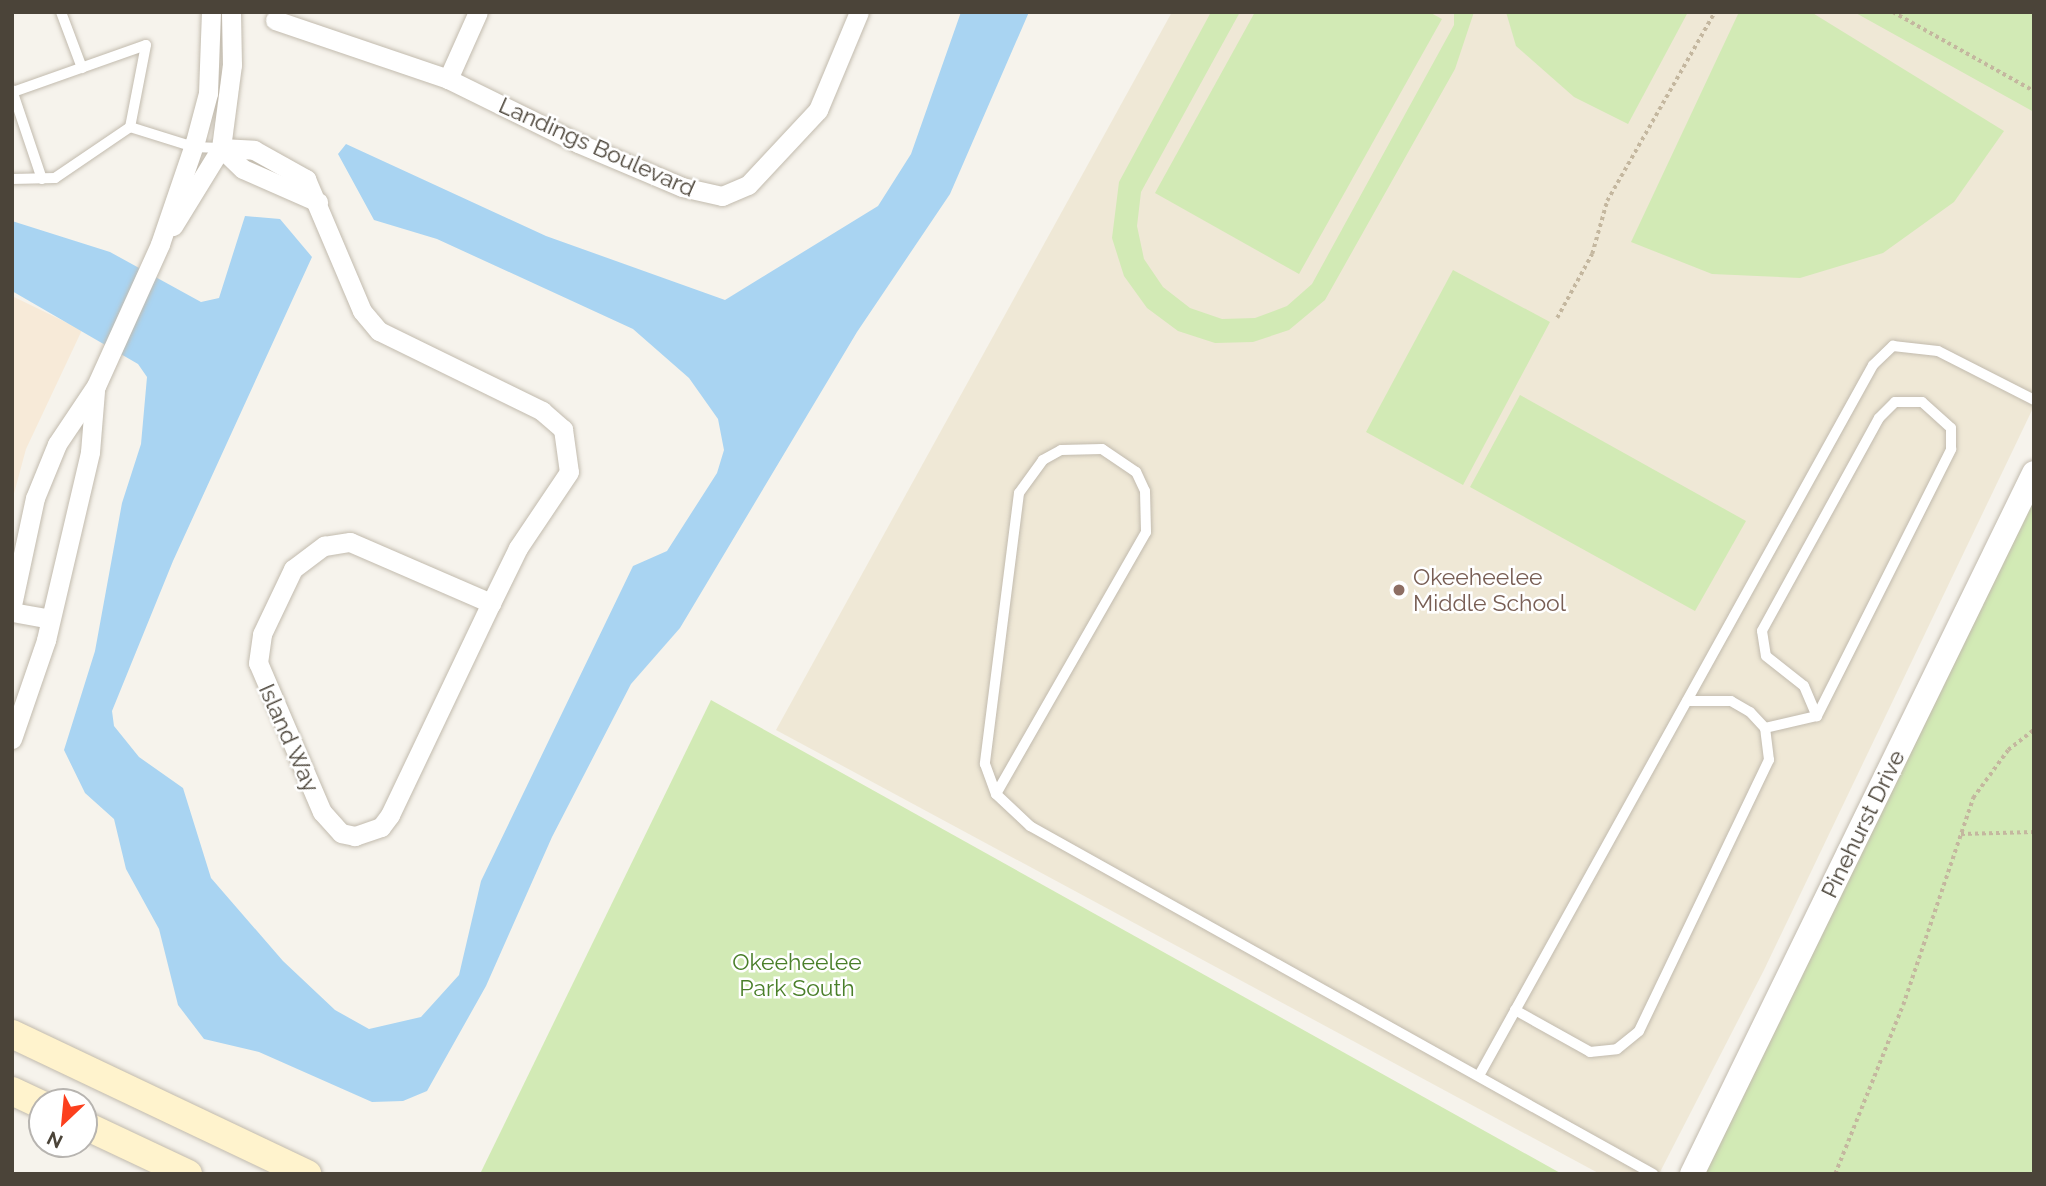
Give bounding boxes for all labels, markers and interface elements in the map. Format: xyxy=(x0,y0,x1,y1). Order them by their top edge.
street label: Landings Boulevard xyxy=(495,91,699,203)
place label: Okeeheelee Middle School xyxy=(1413,563,1566,617)
marker: Okeeheelee Middle School xyxy=(1391,582,1407,598)
street label: Island Way xyxy=(253,679,325,797)
street label: Pinehurst Drive xyxy=(1815,746,1911,902)
park label: Okeeheelee Park South xyxy=(732,948,862,1002)
north arrow xyxy=(28,1088,98,1158)
text: N xyxy=(43,1127,66,1153)

